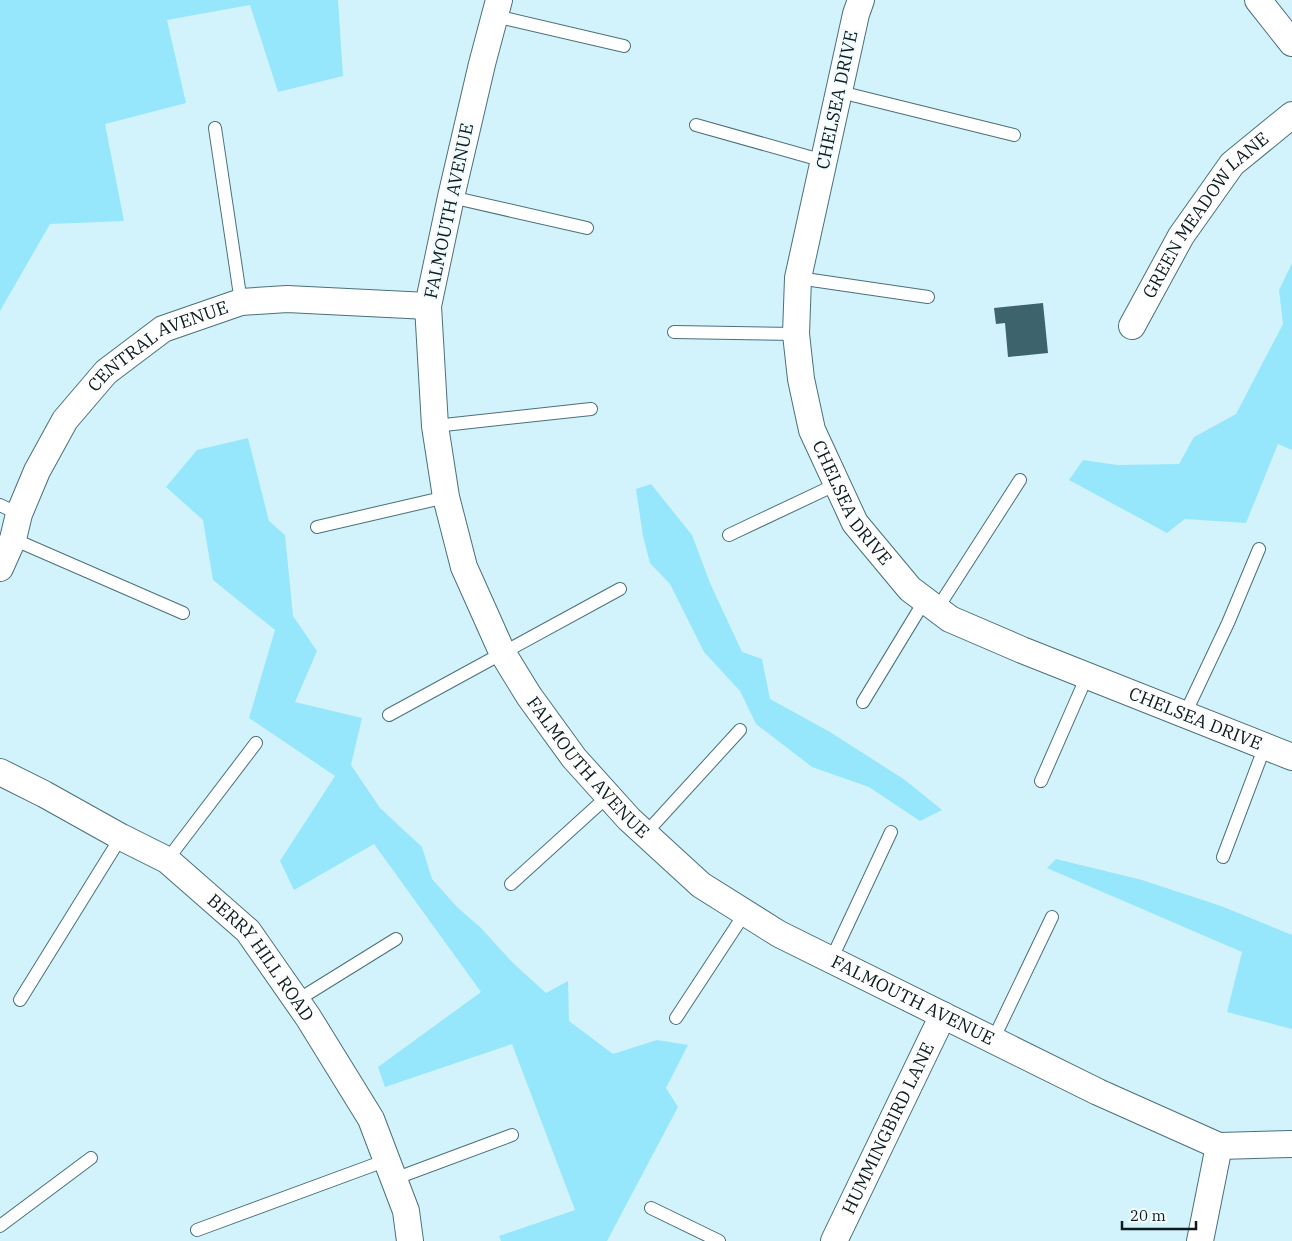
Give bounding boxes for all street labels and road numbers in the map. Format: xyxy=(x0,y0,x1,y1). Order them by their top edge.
street label: CHELSEA DRIVE xyxy=(811,28,862,171)
street label: FALMOUTH AVENUE xyxy=(419,121,478,301)
street label: GREEN MEADOW LANE xyxy=(1137,127,1273,302)
street label: CENTRAL AVENUE xyxy=(82,295,231,396)
street label: CHELSEA DRIVE xyxy=(807,436,897,570)
street label: CHELSEA DRIVE xyxy=(1126,682,1266,755)
street label: FALMOUTH AVENUE xyxy=(522,692,654,843)
street label: BERRY HILL ROAD xyxy=(203,889,319,1026)
street label: FALMOUTH AVENUE xyxy=(828,950,998,1050)
street label: HUMMINGBIRD LANE xyxy=(837,1038,939,1218)

